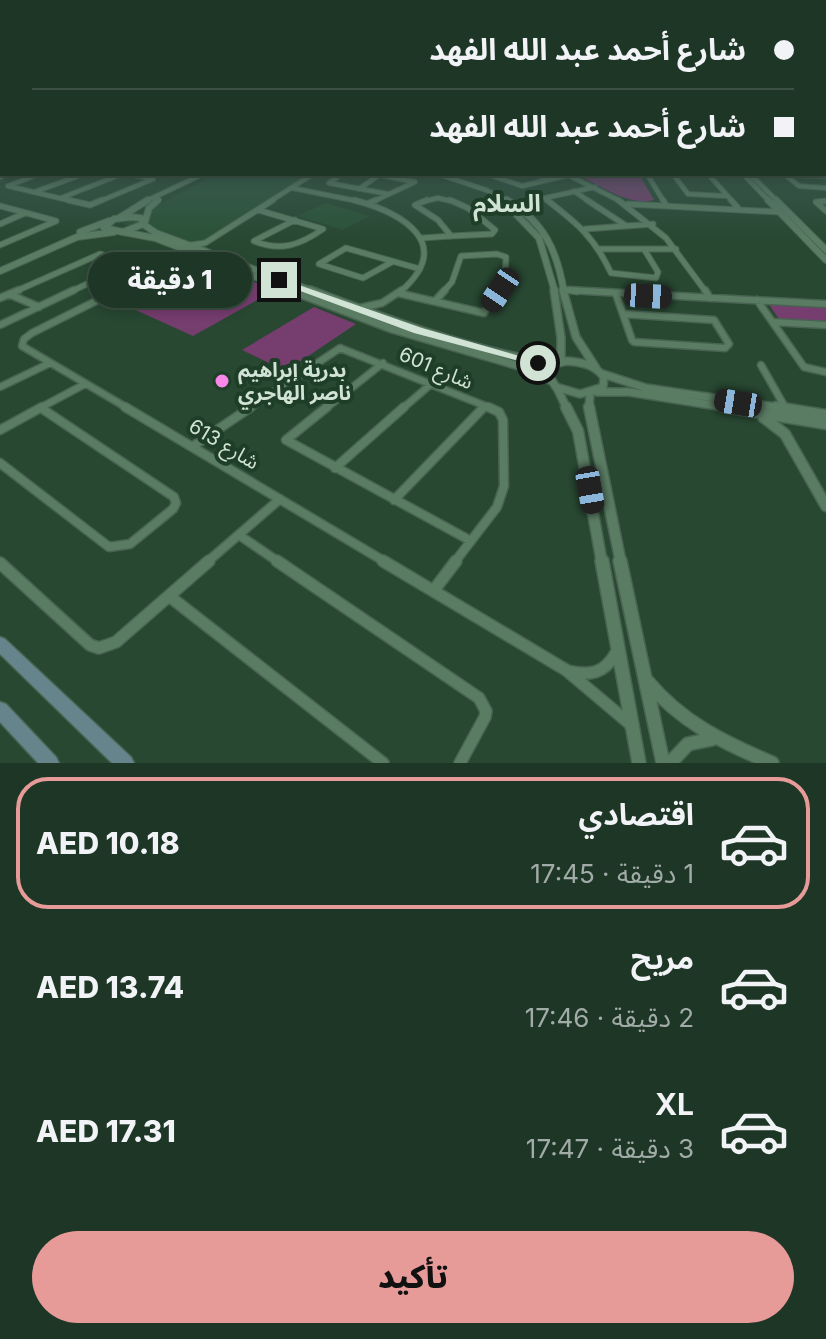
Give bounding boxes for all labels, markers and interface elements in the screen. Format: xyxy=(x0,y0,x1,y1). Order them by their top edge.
text: شارع أحمد عبد الله الفهد xyxy=(429,31,746,67)
text: شارع أحمد عبد الله الفهد xyxy=(429,108,746,144)
district label: السلام xyxy=(473,189,541,222)
callout: 1 دقيقة xyxy=(87,252,251,308)
route end xyxy=(261,262,297,298)
car xyxy=(477,263,523,317)
text: 1 دقيقة xyxy=(127,264,213,295)
car xyxy=(623,283,673,309)
street label: شارع 601 xyxy=(394,342,476,397)
route start xyxy=(520,345,556,381)
place label: بدرية إبراهيم ناصر الهاجري xyxy=(238,358,351,410)
marker: بدرية إبراهيم ناصر الهاجري xyxy=(213,372,231,390)
car xyxy=(712,387,764,419)
street label: شارع 613 xyxy=(183,414,263,477)
car xyxy=(574,464,606,516)
text: اقتصادي xyxy=(579,796,694,832)
icon: car xyxy=(718,807,790,879)
text: AED 10.18 xyxy=(36,825,180,861)
text: 1 دقيقة · 17:45 xyxy=(530,858,694,889)
text: مريح xyxy=(631,940,694,976)
icon: car xyxy=(718,951,790,1023)
text: AED 13.74 xyxy=(36,969,184,1005)
text: 2 دقيقة · 17:46 xyxy=(525,1002,694,1033)
text: XL xyxy=(655,1086,694,1122)
icon: car xyxy=(718,1095,790,1167)
text: AED 17.31 xyxy=(36,1113,176,1149)
text: 3 دقيقة · 17:47 xyxy=(526,1133,694,1164)
button: تأكيد xyxy=(32,1231,794,1323)

